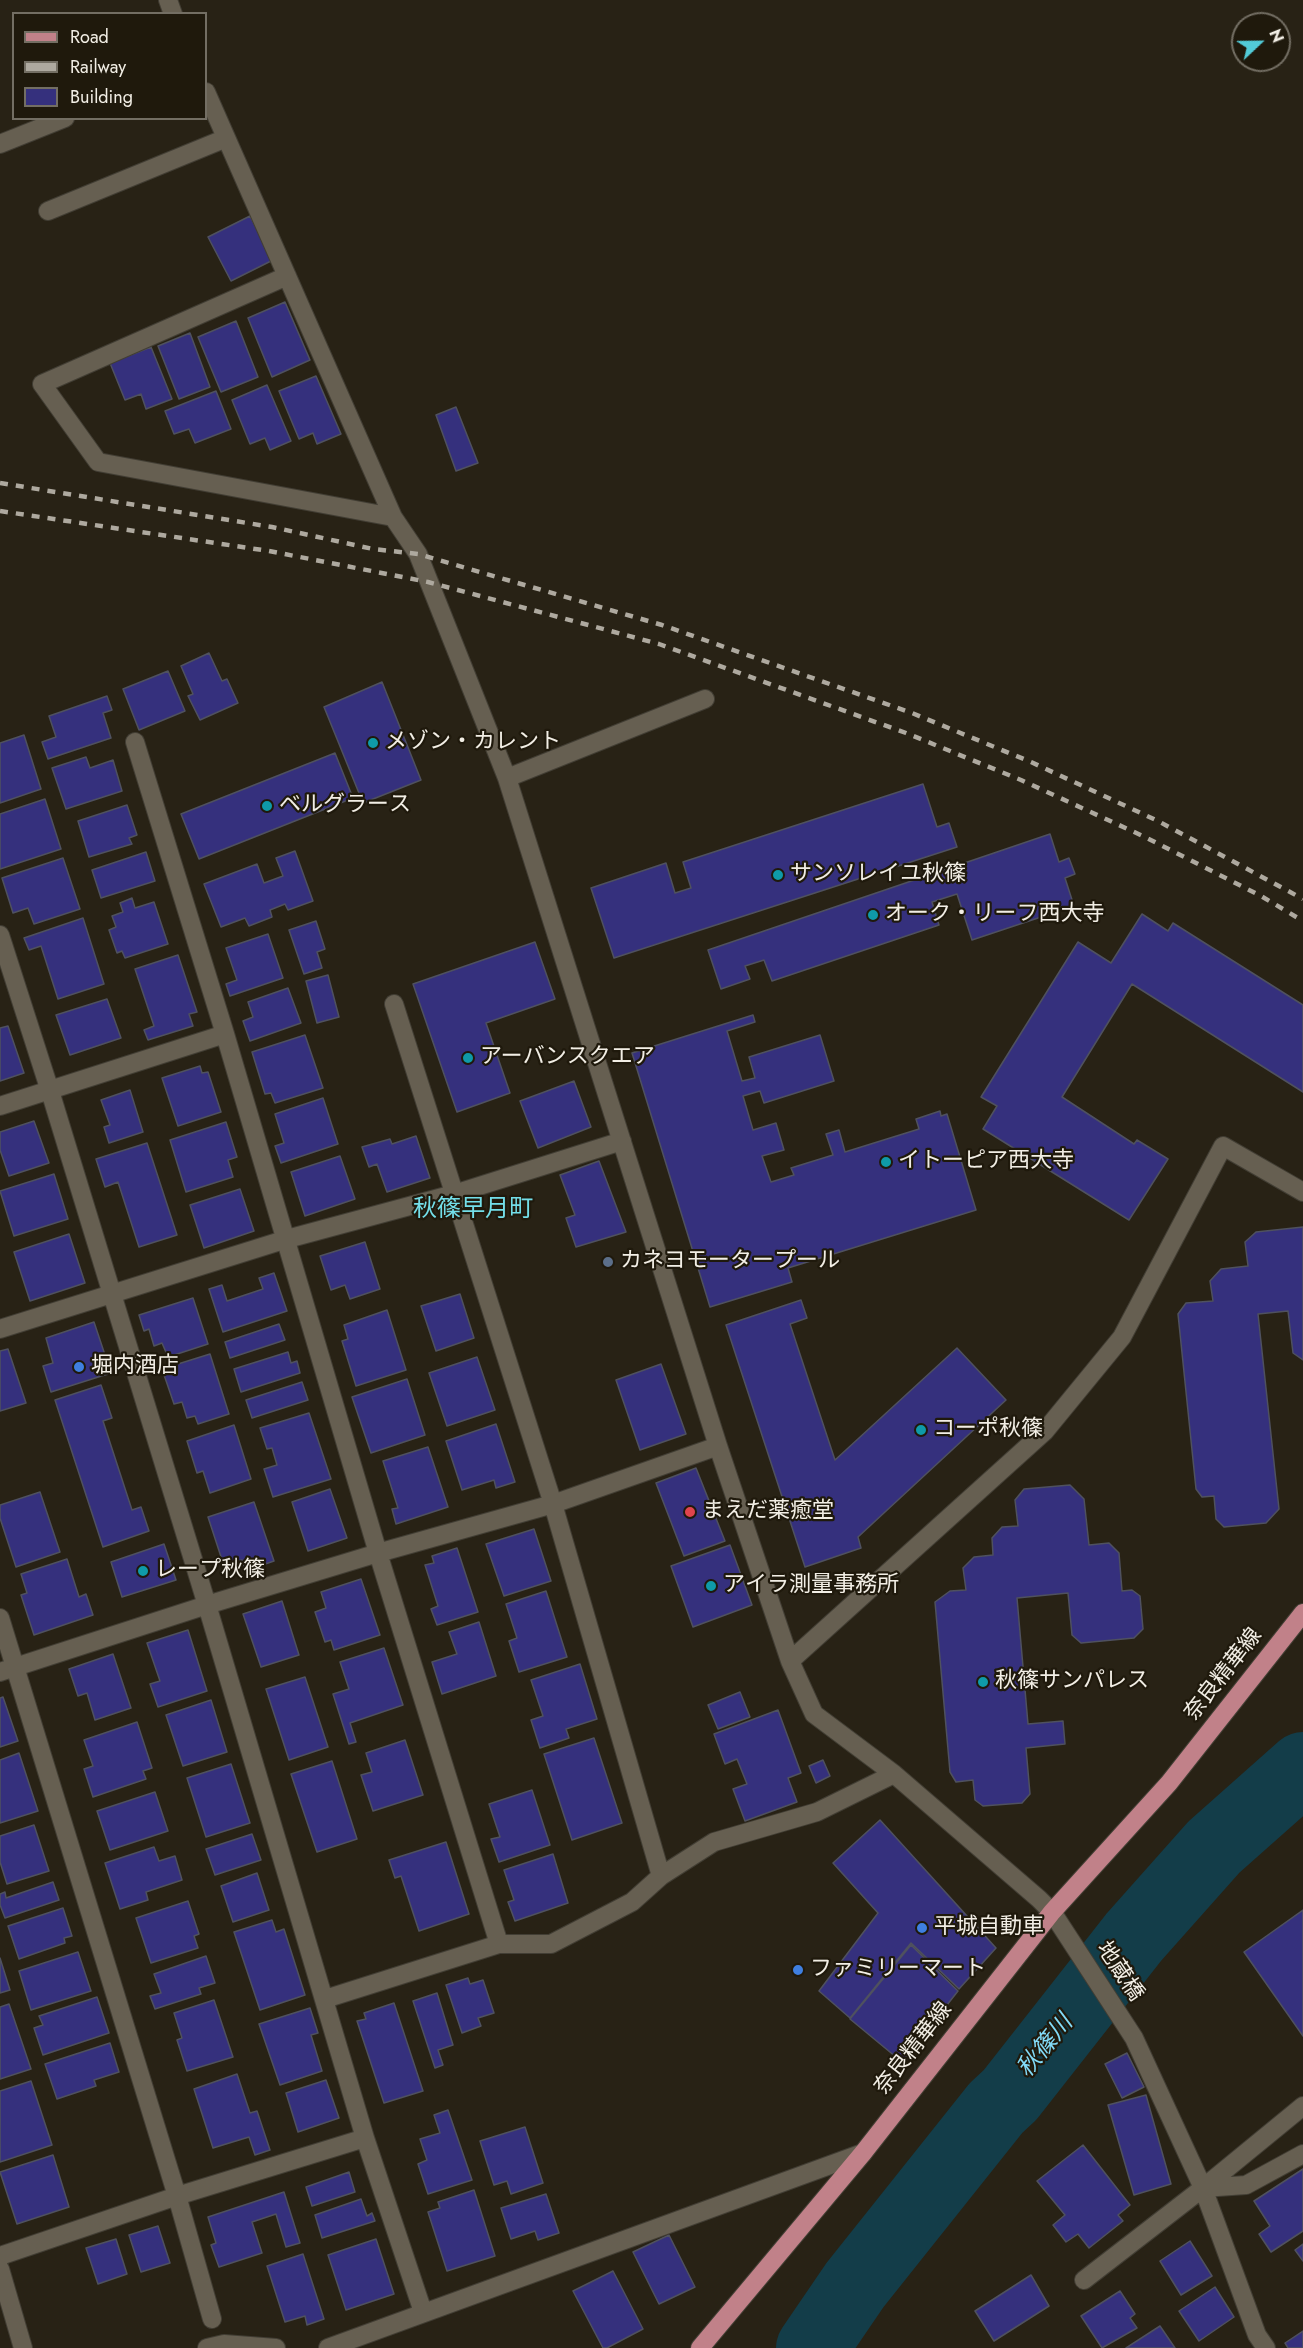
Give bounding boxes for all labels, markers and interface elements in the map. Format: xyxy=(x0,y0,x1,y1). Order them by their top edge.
legend xyxy=(12,12,207,120)
north arrow xyxy=(1231,12,1291,72)
text: Road xyxy=(70,24,109,50)
text: N xyxy=(1263,26,1289,46)
text: Railway xyxy=(70,54,126,80)
text: Building xyxy=(70,84,133,110)
place label: メゾン・カレント xyxy=(385,730,561,756)
marker: メゾン・カレント xyxy=(366,736,380,750)
place label: ベルグラース xyxy=(279,793,411,819)
marker: ベルグラース xyxy=(260,799,274,813)
place label: サンソレイユ秋篠 xyxy=(790,862,966,888)
marker: サンソレイユ秋篠 xyxy=(771,868,785,882)
place label: オーク・リーフ西大寺 xyxy=(885,902,1105,928)
marker: オーク・リーフ西大寺 xyxy=(866,908,880,922)
place label: アーバンスクエア xyxy=(480,1045,655,1071)
marker: アーバンスクエア xyxy=(461,1051,475,1065)
place label: イトーピア西大寺 xyxy=(898,1149,1074,1175)
marker: イトーピア西大寺 xyxy=(879,1155,893,1169)
district label: 秋篠早月町 xyxy=(413,1196,533,1224)
place label: カネヨモータープール xyxy=(620,1249,840,1275)
marker: カネヨモータープール xyxy=(601,1255,615,1269)
place label: 堀内酒店 xyxy=(91,1354,179,1380)
marker: 堀内酒店 xyxy=(72,1360,86,1374)
place label: コーポ秋篠 xyxy=(933,1417,1043,1443)
marker: コーポ秋篠 xyxy=(914,1423,928,1437)
place label: まえだ薬癒堂 xyxy=(702,1499,834,1525)
marker: まえだ薬癒堂 xyxy=(683,1505,697,1519)
place label: レープ秋篠 xyxy=(155,1558,265,1584)
marker: レープ秋篠 xyxy=(136,1564,150,1578)
place label: アイラ測量事務所 xyxy=(723,1573,899,1599)
marker: アイラ測量事務所 xyxy=(704,1579,718,1593)
street label: 奈良精華線 xyxy=(1180,1624,1268,1726)
place label: 秋篠サンパレス xyxy=(995,1669,1149,1695)
marker: 秋篠サンパレス xyxy=(976,1675,990,1689)
place label: 平城自動車 xyxy=(934,1915,1044,1941)
marker: 平城自動車 xyxy=(915,1921,929,1935)
street label: 地蔵橋 xyxy=(1090,1937,1148,2007)
place label: ファミリーマート xyxy=(810,1957,986,1983)
marker: ファミリーマート xyxy=(791,1963,805,1977)
street label: 奈良精華線 xyxy=(870,1998,958,2100)
water label: 秋篠川 xyxy=(1012,2010,1080,2084)

